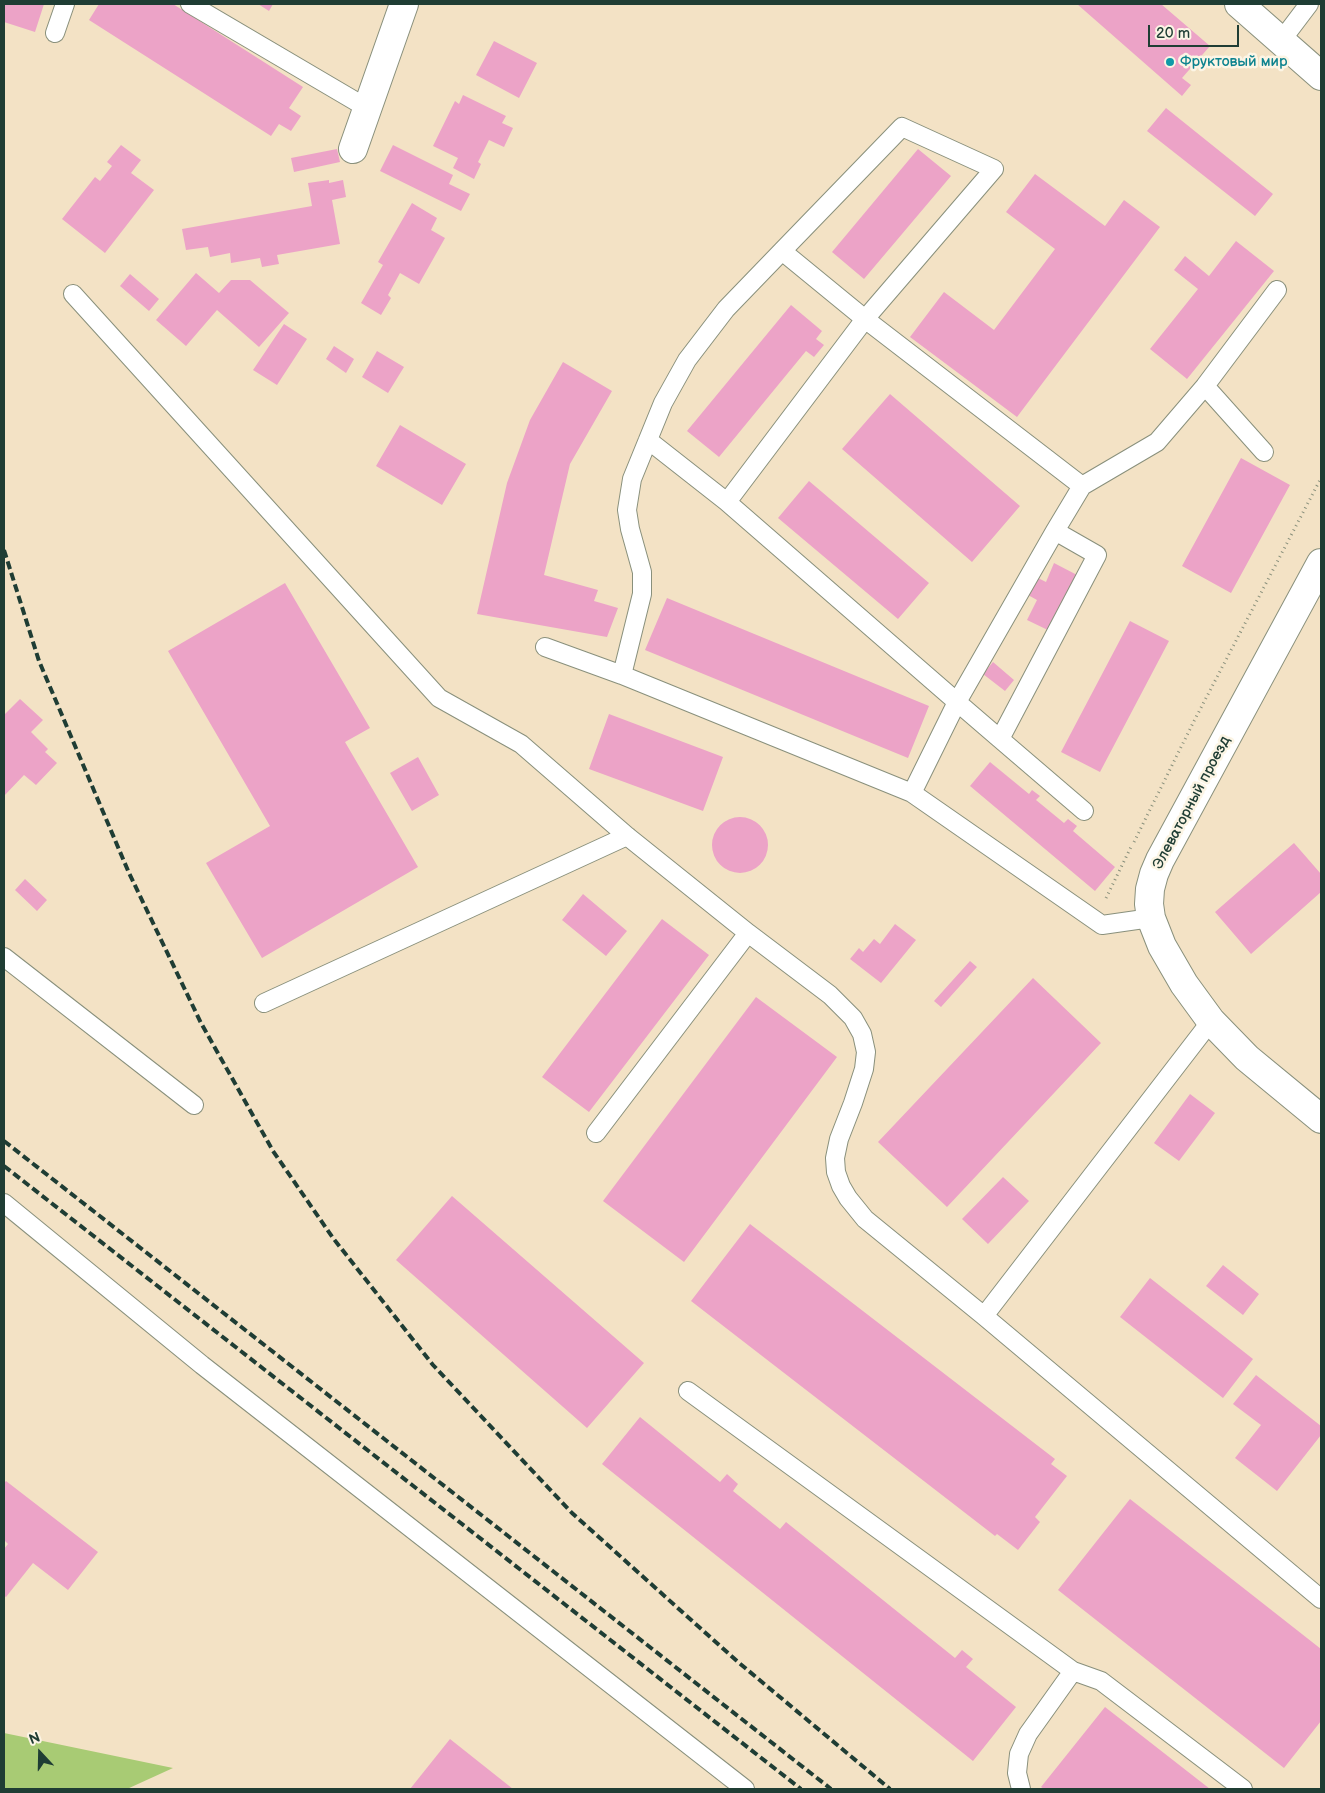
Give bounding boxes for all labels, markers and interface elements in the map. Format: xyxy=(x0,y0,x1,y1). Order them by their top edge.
scale bar xyxy=(1150,15,1241,47)
text: 20 m xyxy=(1156,24,1190,43)
place label: Фруктовый мир xyxy=(1180,53,1287,71)
marker: Фруктовый мир xyxy=(1164,56,1176,68)
street label: Элеваторный проезд xyxy=(1149,733,1235,873)
north arrow xyxy=(15,1728,65,1778)
text: N xyxy=(26,1729,42,1748)

